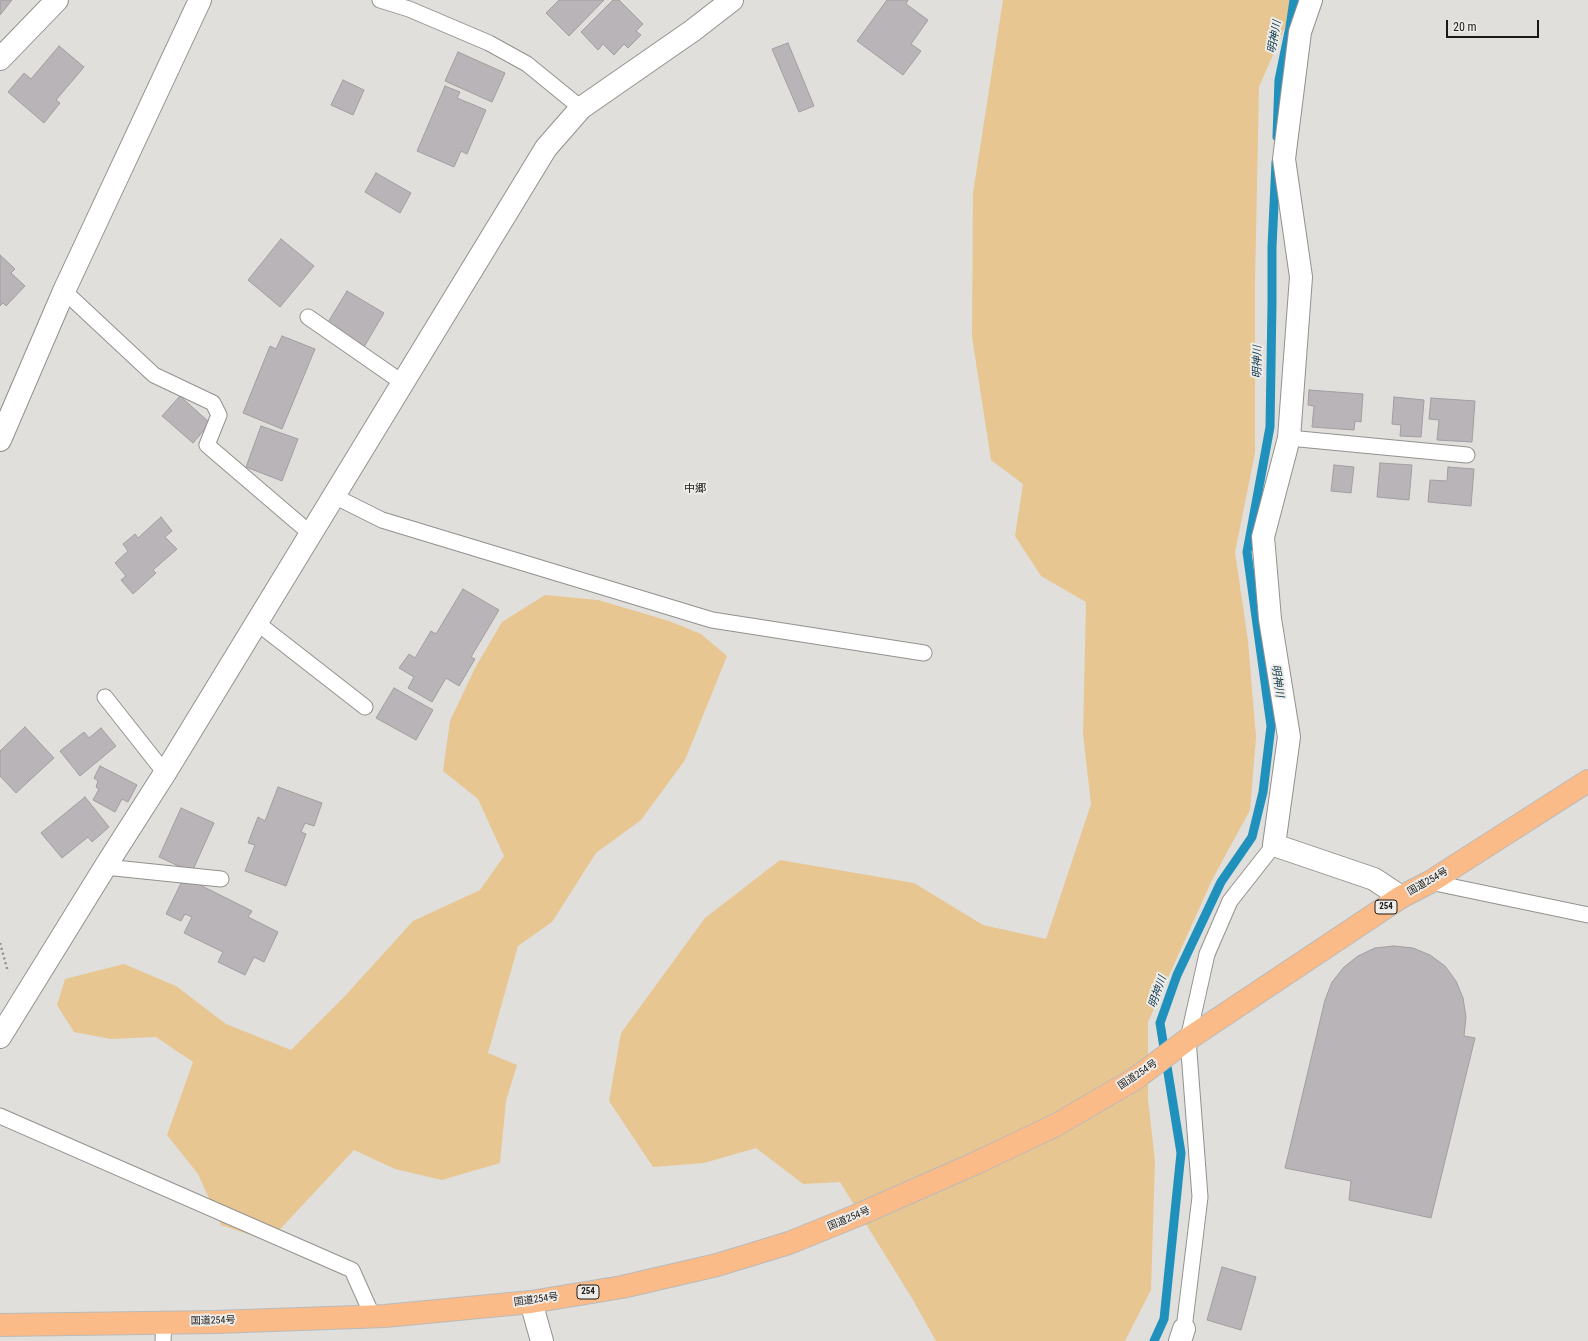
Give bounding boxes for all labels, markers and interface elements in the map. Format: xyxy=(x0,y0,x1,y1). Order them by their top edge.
scale bar xyxy=(1448,12,1541,38)
water label: 明神川 xyxy=(1266,20,1284,54)
text: 20 m xyxy=(1453,20,1477,34)
water label: 明神川 xyxy=(1251,345,1265,379)
district label: 中郷 xyxy=(684,482,706,496)
water label: 明神川 xyxy=(1268,664,1286,698)
street label: 国道254号 xyxy=(1406,866,1450,898)
road number: 254 xyxy=(1375,900,1397,914)
water label: 明神川 xyxy=(1146,974,1170,1010)
street label: 国道254号 xyxy=(1116,1057,1160,1093)
street label: 国道254号 xyxy=(826,1205,872,1233)
road number: 254 xyxy=(577,1285,599,1299)
street label: 国道254号 xyxy=(513,1291,559,1309)
street label: 国道254号 xyxy=(190,1315,236,1327)

